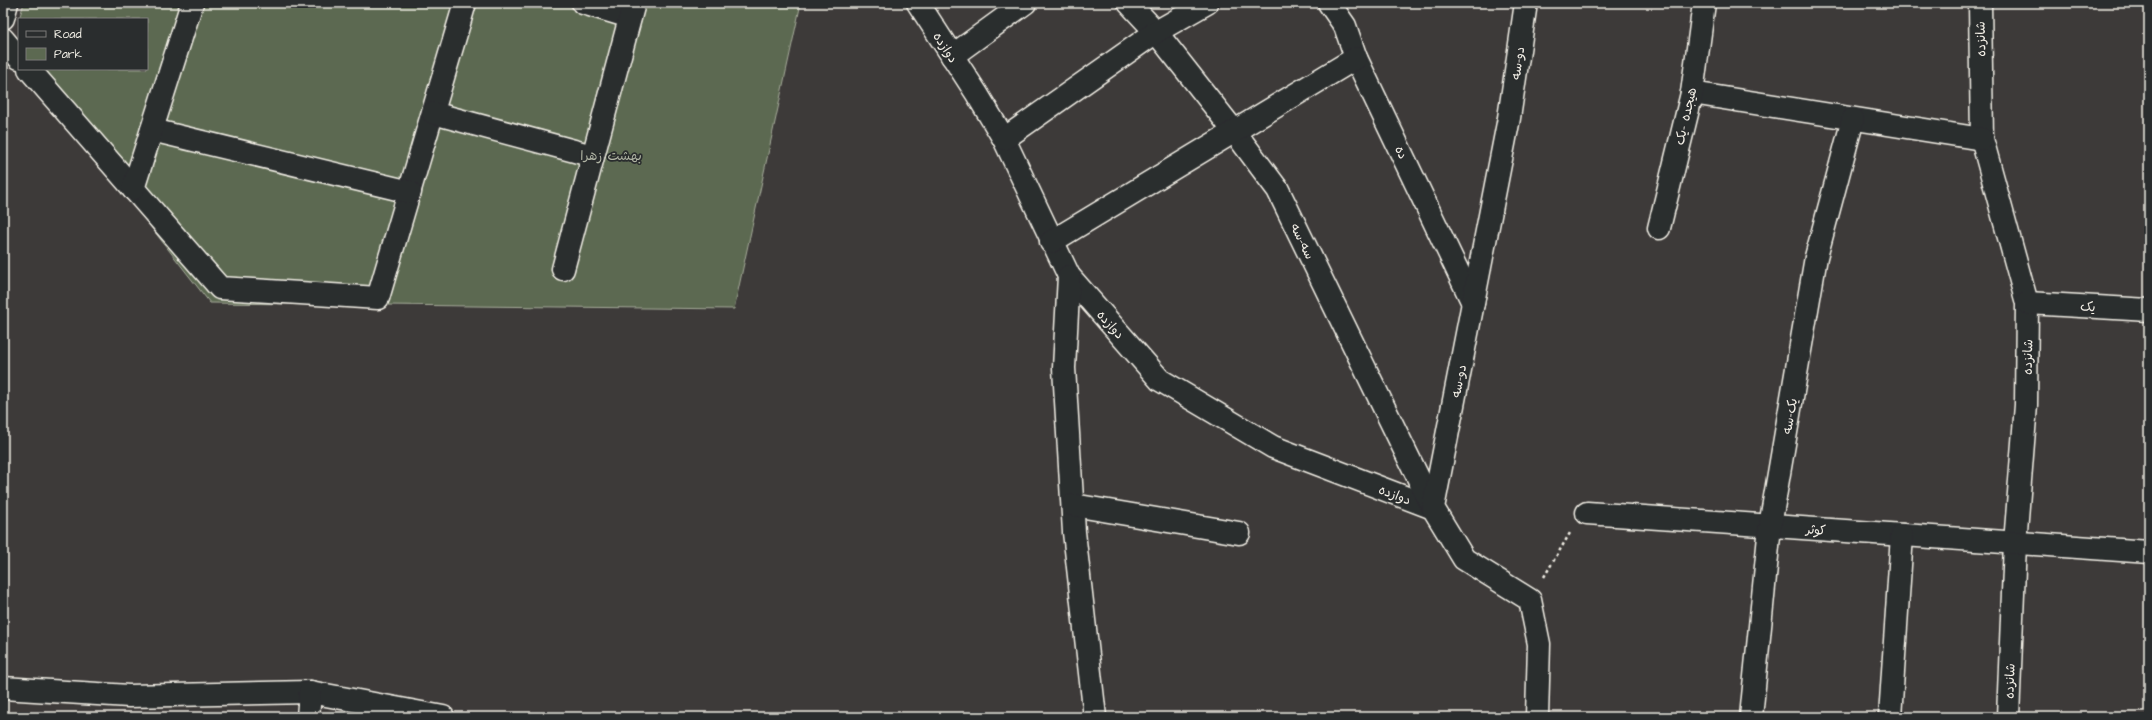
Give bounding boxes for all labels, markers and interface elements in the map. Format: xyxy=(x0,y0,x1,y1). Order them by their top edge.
legend xyxy=(18,18,148,70)
street label: شانزده xyxy=(1972,21,1990,57)
text: Road xyxy=(54,26,82,43)
street label: دوازده xyxy=(929,29,962,66)
street label: دو-سه xyxy=(1507,45,1529,81)
text: Park xyxy=(54,46,82,63)
street label: هیجده -یک xyxy=(1671,86,1701,147)
street label: ده xyxy=(1390,143,1412,162)
park label: بهشت زهرا xyxy=(580,147,642,165)
street label: سه-سه xyxy=(1286,220,1319,262)
street label: یک xyxy=(2080,298,2096,316)
street label: دوازده xyxy=(1092,306,1128,343)
street label: شانزده xyxy=(2019,339,2037,375)
street label: دو-سه xyxy=(1447,363,1471,399)
street label: یک-سه xyxy=(1778,397,1802,436)
street label: دوازده xyxy=(1376,481,1413,509)
street label: کوثر xyxy=(1804,520,1827,540)
street label: شانزده xyxy=(2000,663,2020,699)

